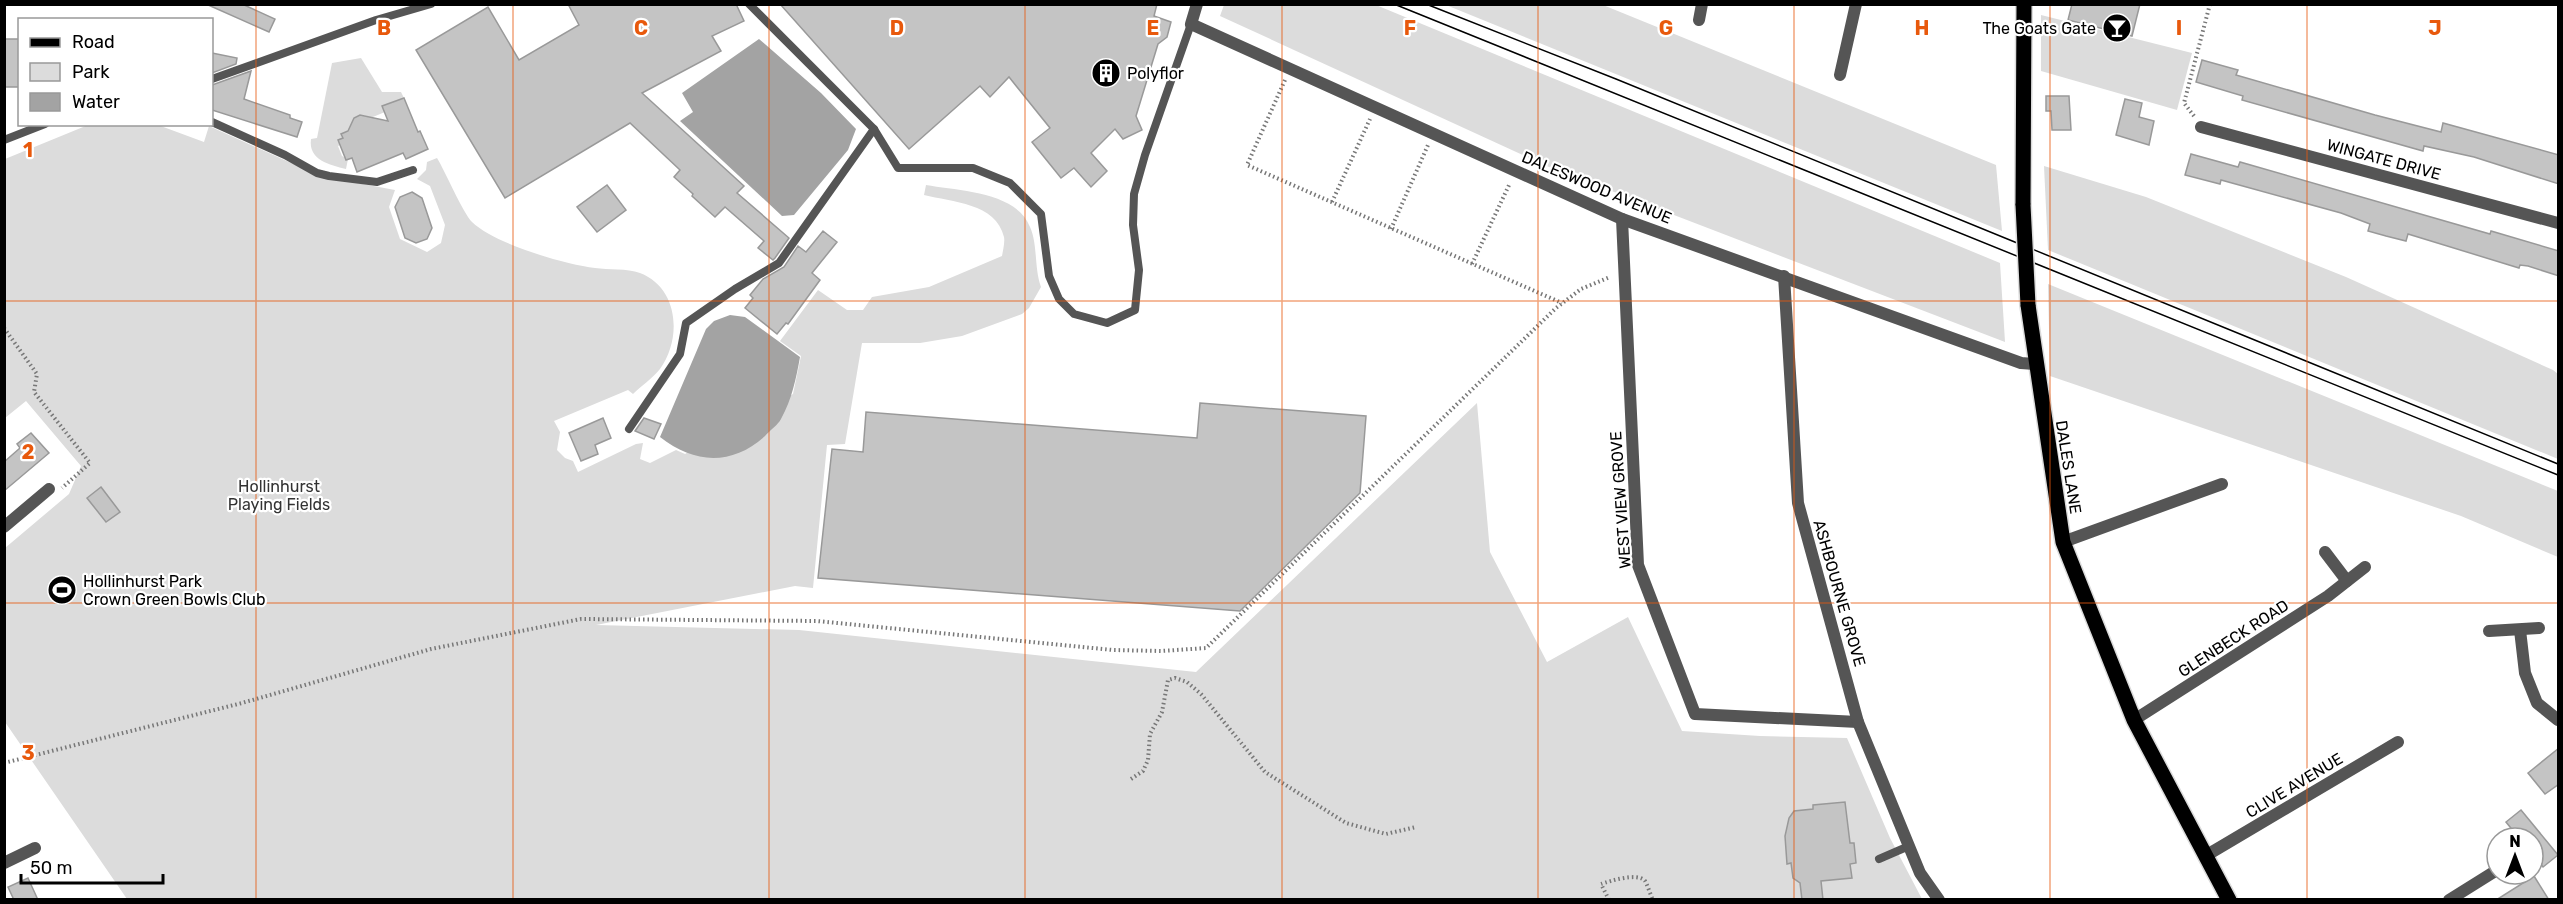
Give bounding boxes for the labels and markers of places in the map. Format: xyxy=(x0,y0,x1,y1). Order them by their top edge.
bar icon: The Goats Gate xyxy=(2101,12,2133,44)
place label: The Goats Gate xyxy=(1982,19,2096,38)
building icon: Polyflor xyxy=(1090,57,1122,89)
place label: Polyflor xyxy=(1127,64,1184,83)
place label: Hollinhurst Park Crown Green Bowls Club xyxy=(83,572,266,609)
sports icon: Hollinhurst Park Crown Green Bowls Club xyxy=(46,574,78,606)

